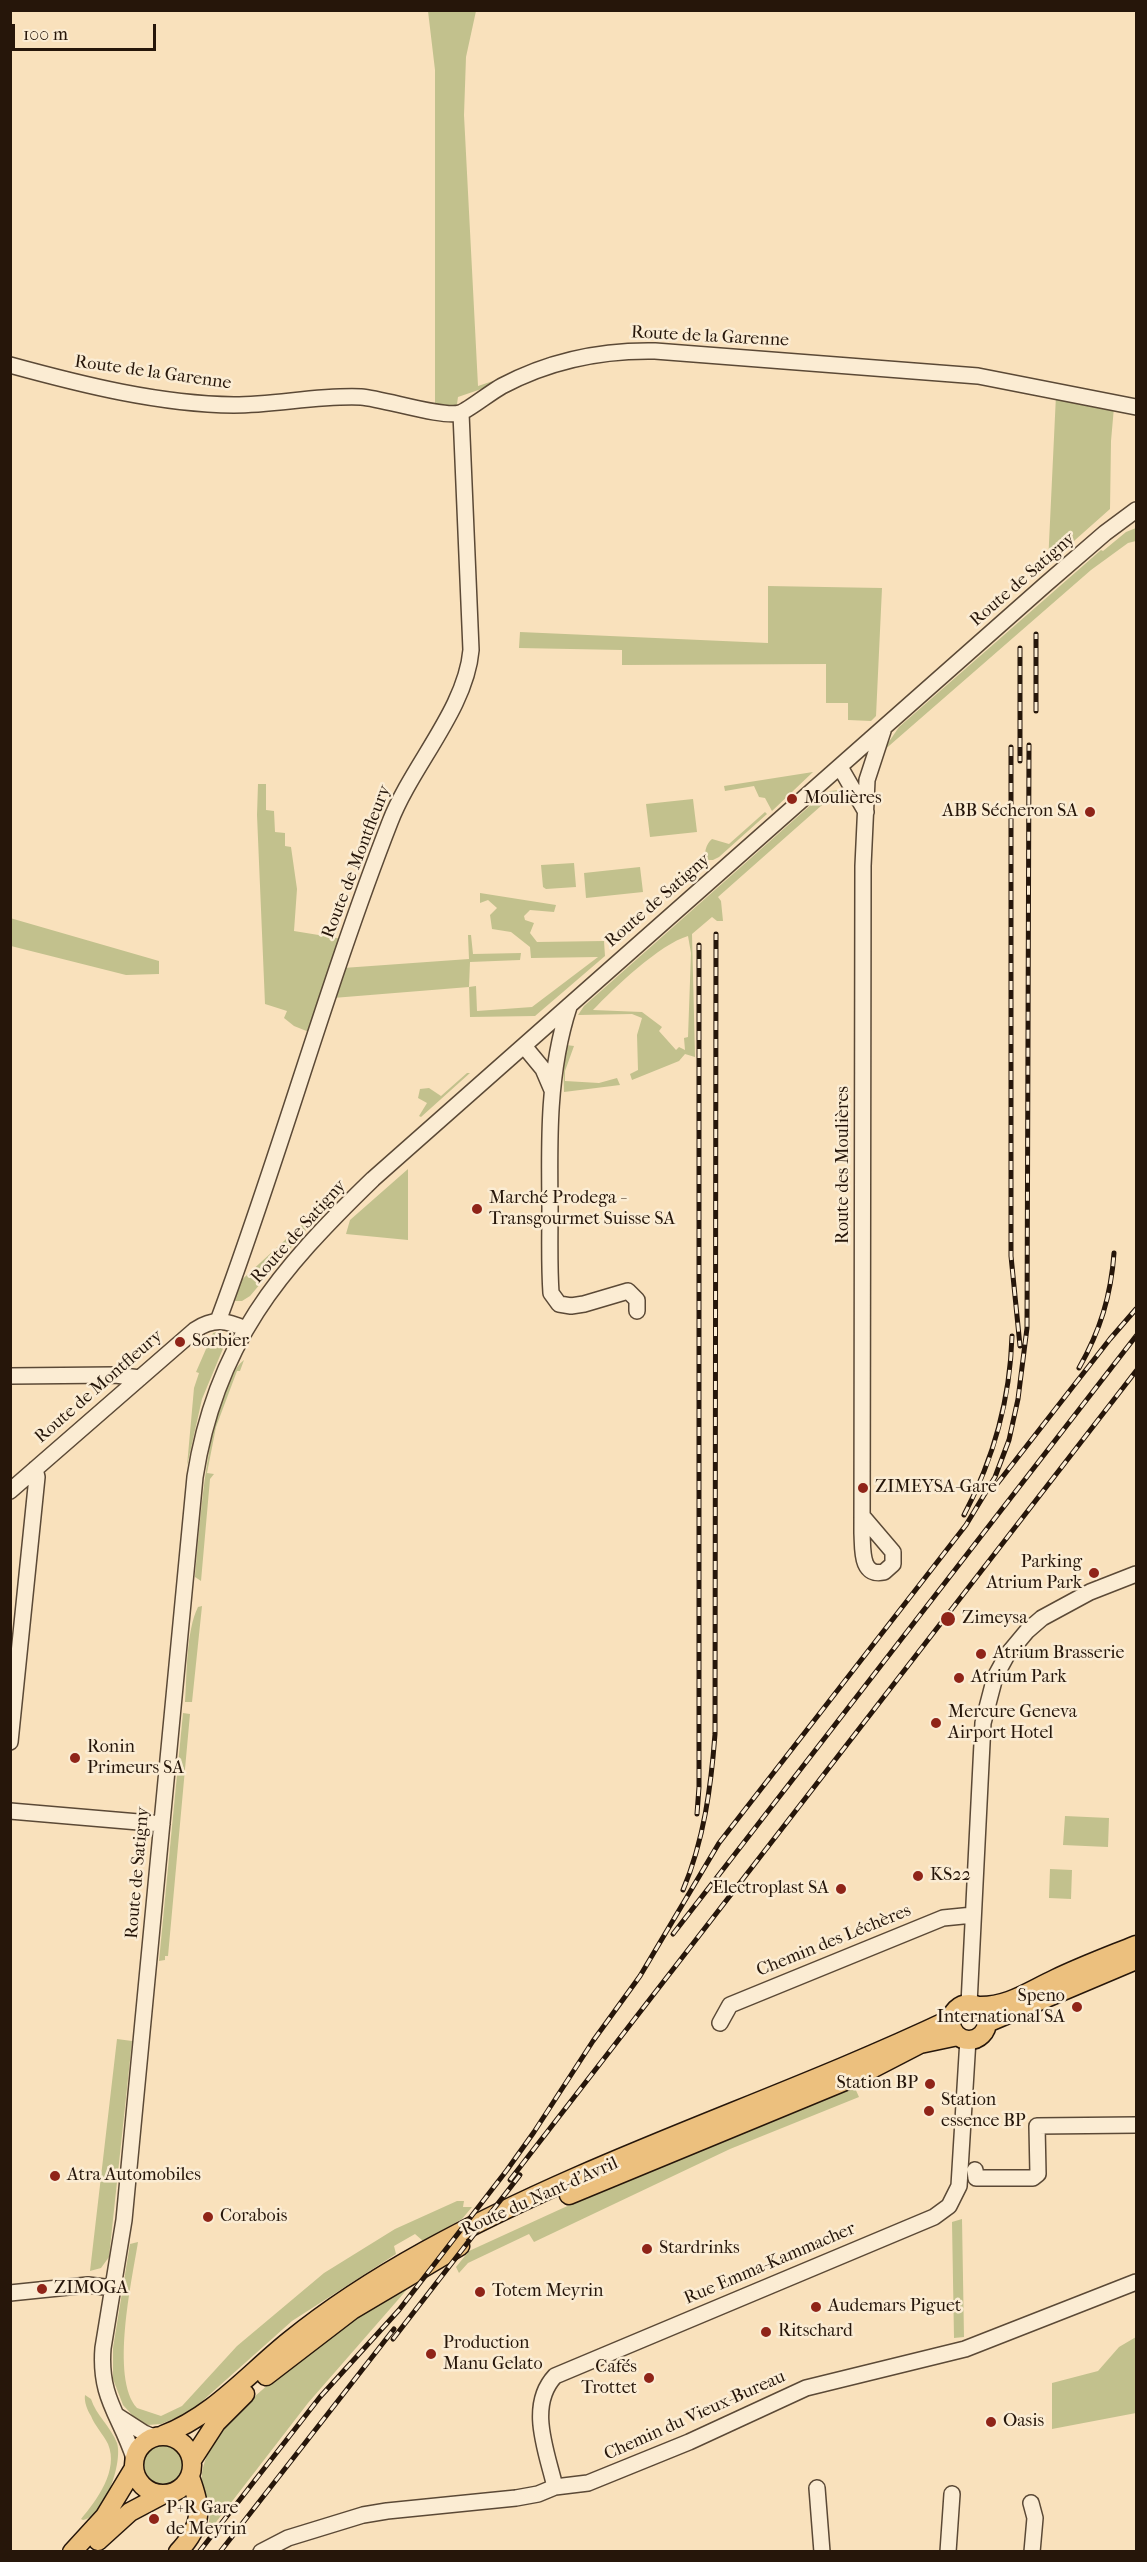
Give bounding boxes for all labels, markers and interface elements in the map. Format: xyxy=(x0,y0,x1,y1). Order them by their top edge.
scale bar xyxy=(15,12,159,50)
text: 100 m xyxy=(23,24,68,45)
street label: Route de la Garenne xyxy=(631,322,789,352)
street label: Route de la Garenne xyxy=(73,351,233,395)
street label: Route de Satigny xyxy=(966,529,1080,631)
street label: Route de Montfleury xyxy=(318,782,396,942)
place label: Moulières xyxy=(804,788,882,810)
marker: Moulières xyxy=(785,792,799,806)
place label: ABB Sécheron SA xyxy=(942,801,1078,823)
marker: ABB Sécheron SA xyxy=(1083,805,1097,819)
street label: Route de Satigny xyxy=(601,850,715,952)
street label: Route des Moulières xyxy=(833,1086,855,1244)
street label: Route de Satigny xyxy=(247,1176,351,1288)
place label: Marché Prodega - Transgourmet Suisse SA xyxy=(489,1188,675,1230)
marker: Marché Prodega - Transgourmet Suisse SA xyxy=(470,1202,484,1216)
street label: Route de Montfleury xyxy=(31,1326,167,1448)
place label: Sorbier xyxy=(192,1331,249,1353)
marker: Sorbier xyxy=(173,1335,187,1349)
place label: ZIMEYSA-Gare xyxy=(875,1477,997,1499)
marker: ZIMEYSA-Gare xyxy=(856,1481,870,1495)
place label: Parking Atrium Park xyxy=(986,1552,1082,1594)
marker: Parking Atrium Park xyxy=(1087,1566,1101,1580)
place label: Zimeysa xyxy=(962,1608,1028,1630)
marker: Zimeysa xyxy=(939,1610,957,1628)
place label: Atrium Brasserie xyxy=(993,1643,1124,1665)
marker: Atrium Brasserie xyxy=(974,1647,988,1661)
place label: Atrium Park xyxy=(971,1667,1067,1689)
marker: Atrium Park xyxy=(952,1671,966,1685)
place label: Mercure Geneva Airport Hotel xyxy=(948,1702,1077,1744)
marker: Mercure Geneva Airport Hotel xyxy=(929,1716,943,1730)
place label: Ronin Primeurs SA xyxy=(87,1737,184,1780)
marker: Ronin Primeurs SA xyxy=(68,1751,82,1765)
street label: Route de Satigny xyxy=(121,1806,155,1940)
place label: KS22 xyxy=(930,1865,971,1887)
marker: KS22 xyxy=(911,1869,925,1883)
place label: Electroplast SA xyxy=(712,1878,829,1900)
marker: Electroplast SA xyxy=(834,1882,848,1896)
street label: Chemin des Léchères xyxy=(754,1900,914,1982)
place label: Speno International SA xyxy=(937,1986,1065,2028)
marker: Speno International SA xyxy=(1070,2000,1084,2014)
place label: Station BP xyxy=(837,2073,918,2095)
marker: Station BP xyxy=(923,2077,937,2091)
place label: Station essence BP xyxy=(941,2090,1026,2132)
marker: Station essence BP xyxy=(922,2104,936,2118)
street label: Route du Nant-d'Avril xyxy=(458,2153,622,2241)
place label: Atra Automobiles xyxy=(67,2165,201,2187)
marker: Atra Automobiles xyxy=(48,2169,62,2183)
place label: Corabois xyxy=(220,2206,287,2228)
marker: Corabois xyxy=(201,2210,215,2224)
street label: Rue Emma-Kammacher xyxy=(681,2218,859,2310)
place label: Stardrinks xyxy=(659,2238,740,2260)
marker: Stardrinks xyxy=(640,2242,654,2256)
place label: ZIMOGA xyxy=(54,2278,128,2300)
place label: Totem Meyrin xyxy=(492,2281,604,2303)
marker: ZIMOGA xyxy=(35,2282,49,2296)
marker: Totem Meyrin xyxy=(473,2285,487,2299)
place label: Audemars Piguet xyxy=(828,2296,961,2318)
marker: Audemars Piguet xyxy=(809,2300,823,2314)
place label: Ritschard xyxy=(778,2321,853,2343)
marker: Ritschard xyxy=(759,2325,773,2339)
place label: Production Manu Gelato xyxy=(443,2333,543,2376)
marker: Production Manu Gelato xyxy=(424,2347,438,2361)
place label: Cafés Trottet xyxy=(581,2357,637,2400)
street label: Chemin du Vieux-Bureau xyxy=(601,2366,789,2466)
marker: Cafés Trottet xyxy=(642,2371,656,2385)
place label: Oasis xyxy=(1003,2411,1044,2433)
marker: Oasis xyxy=(984,2415,998,2429)
place label: P+R Gare de Meyrin xyxy=(166,2498,246,2540)
marker: P+R Gare de Meyrin xyxy=(147,2512,161,2526)

